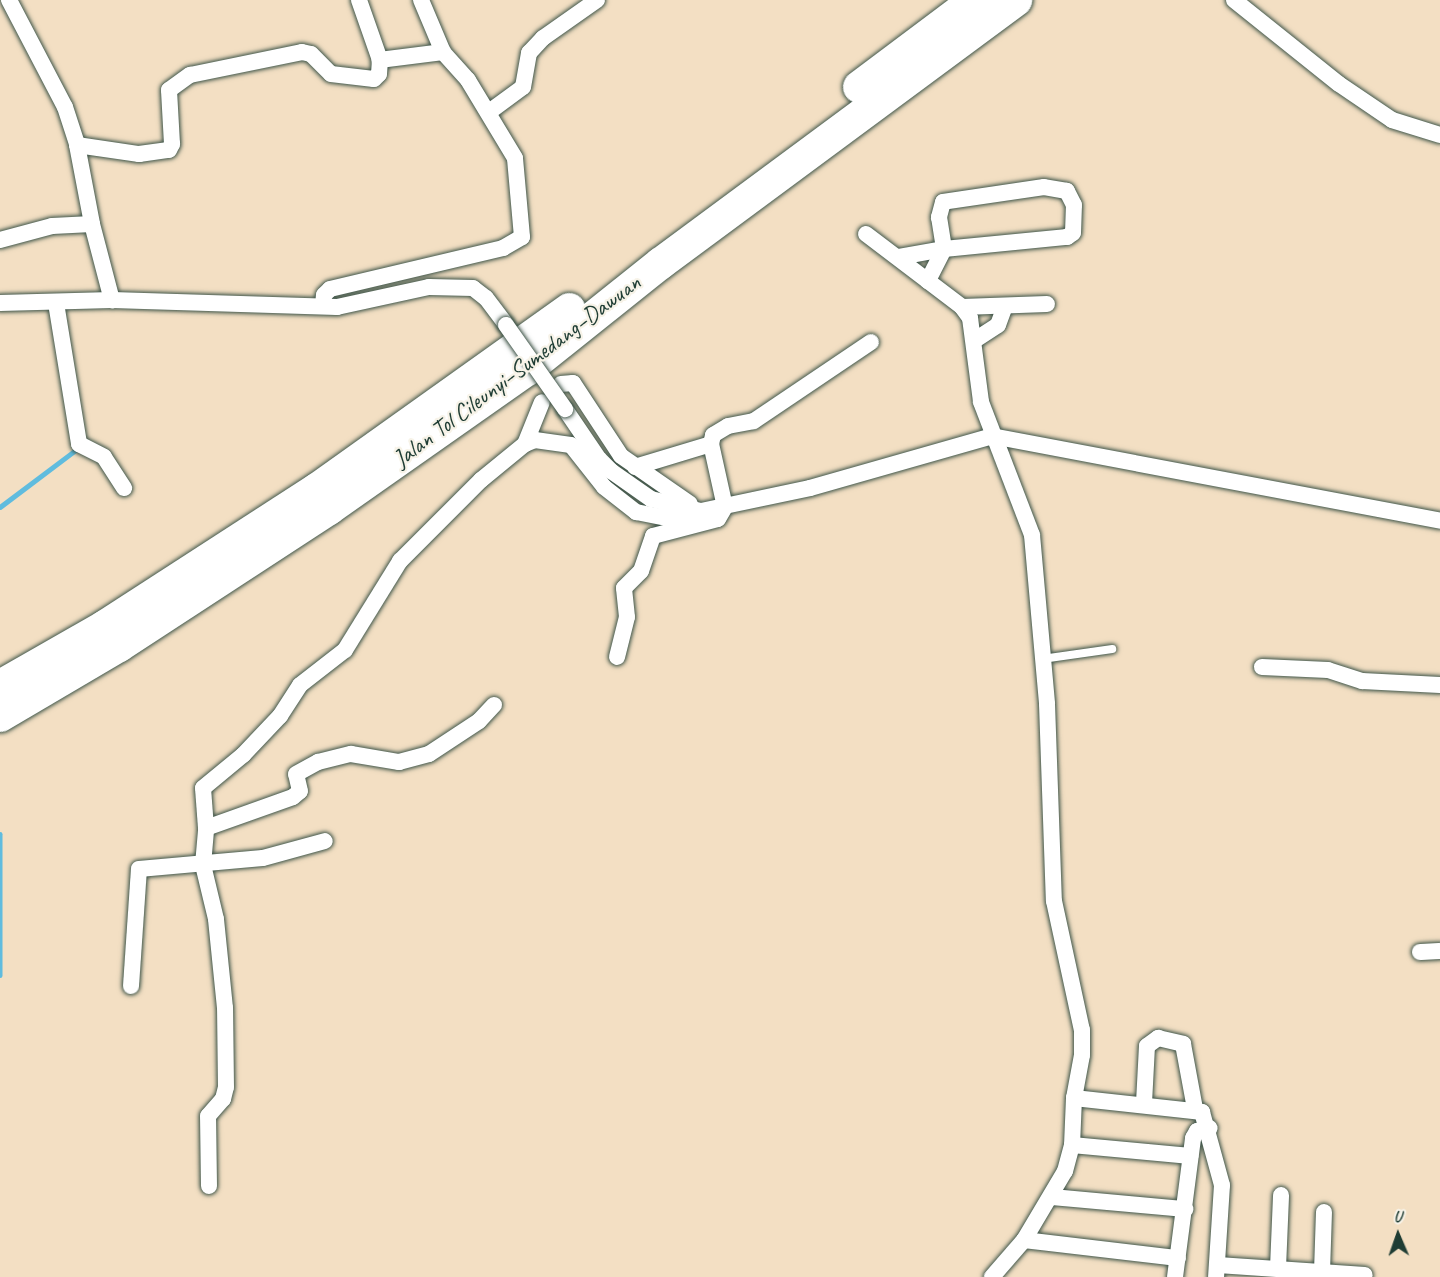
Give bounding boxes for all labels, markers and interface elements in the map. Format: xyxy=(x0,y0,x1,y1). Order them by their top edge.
street label: Jalan Tol Cileunyi–Sumedang–Dawuan xyxy=(388,268,646,474)
north arrow xyxy=(1368,1205,1428,1265)
text: U xyxy=(1393,1207,1402,1227)

